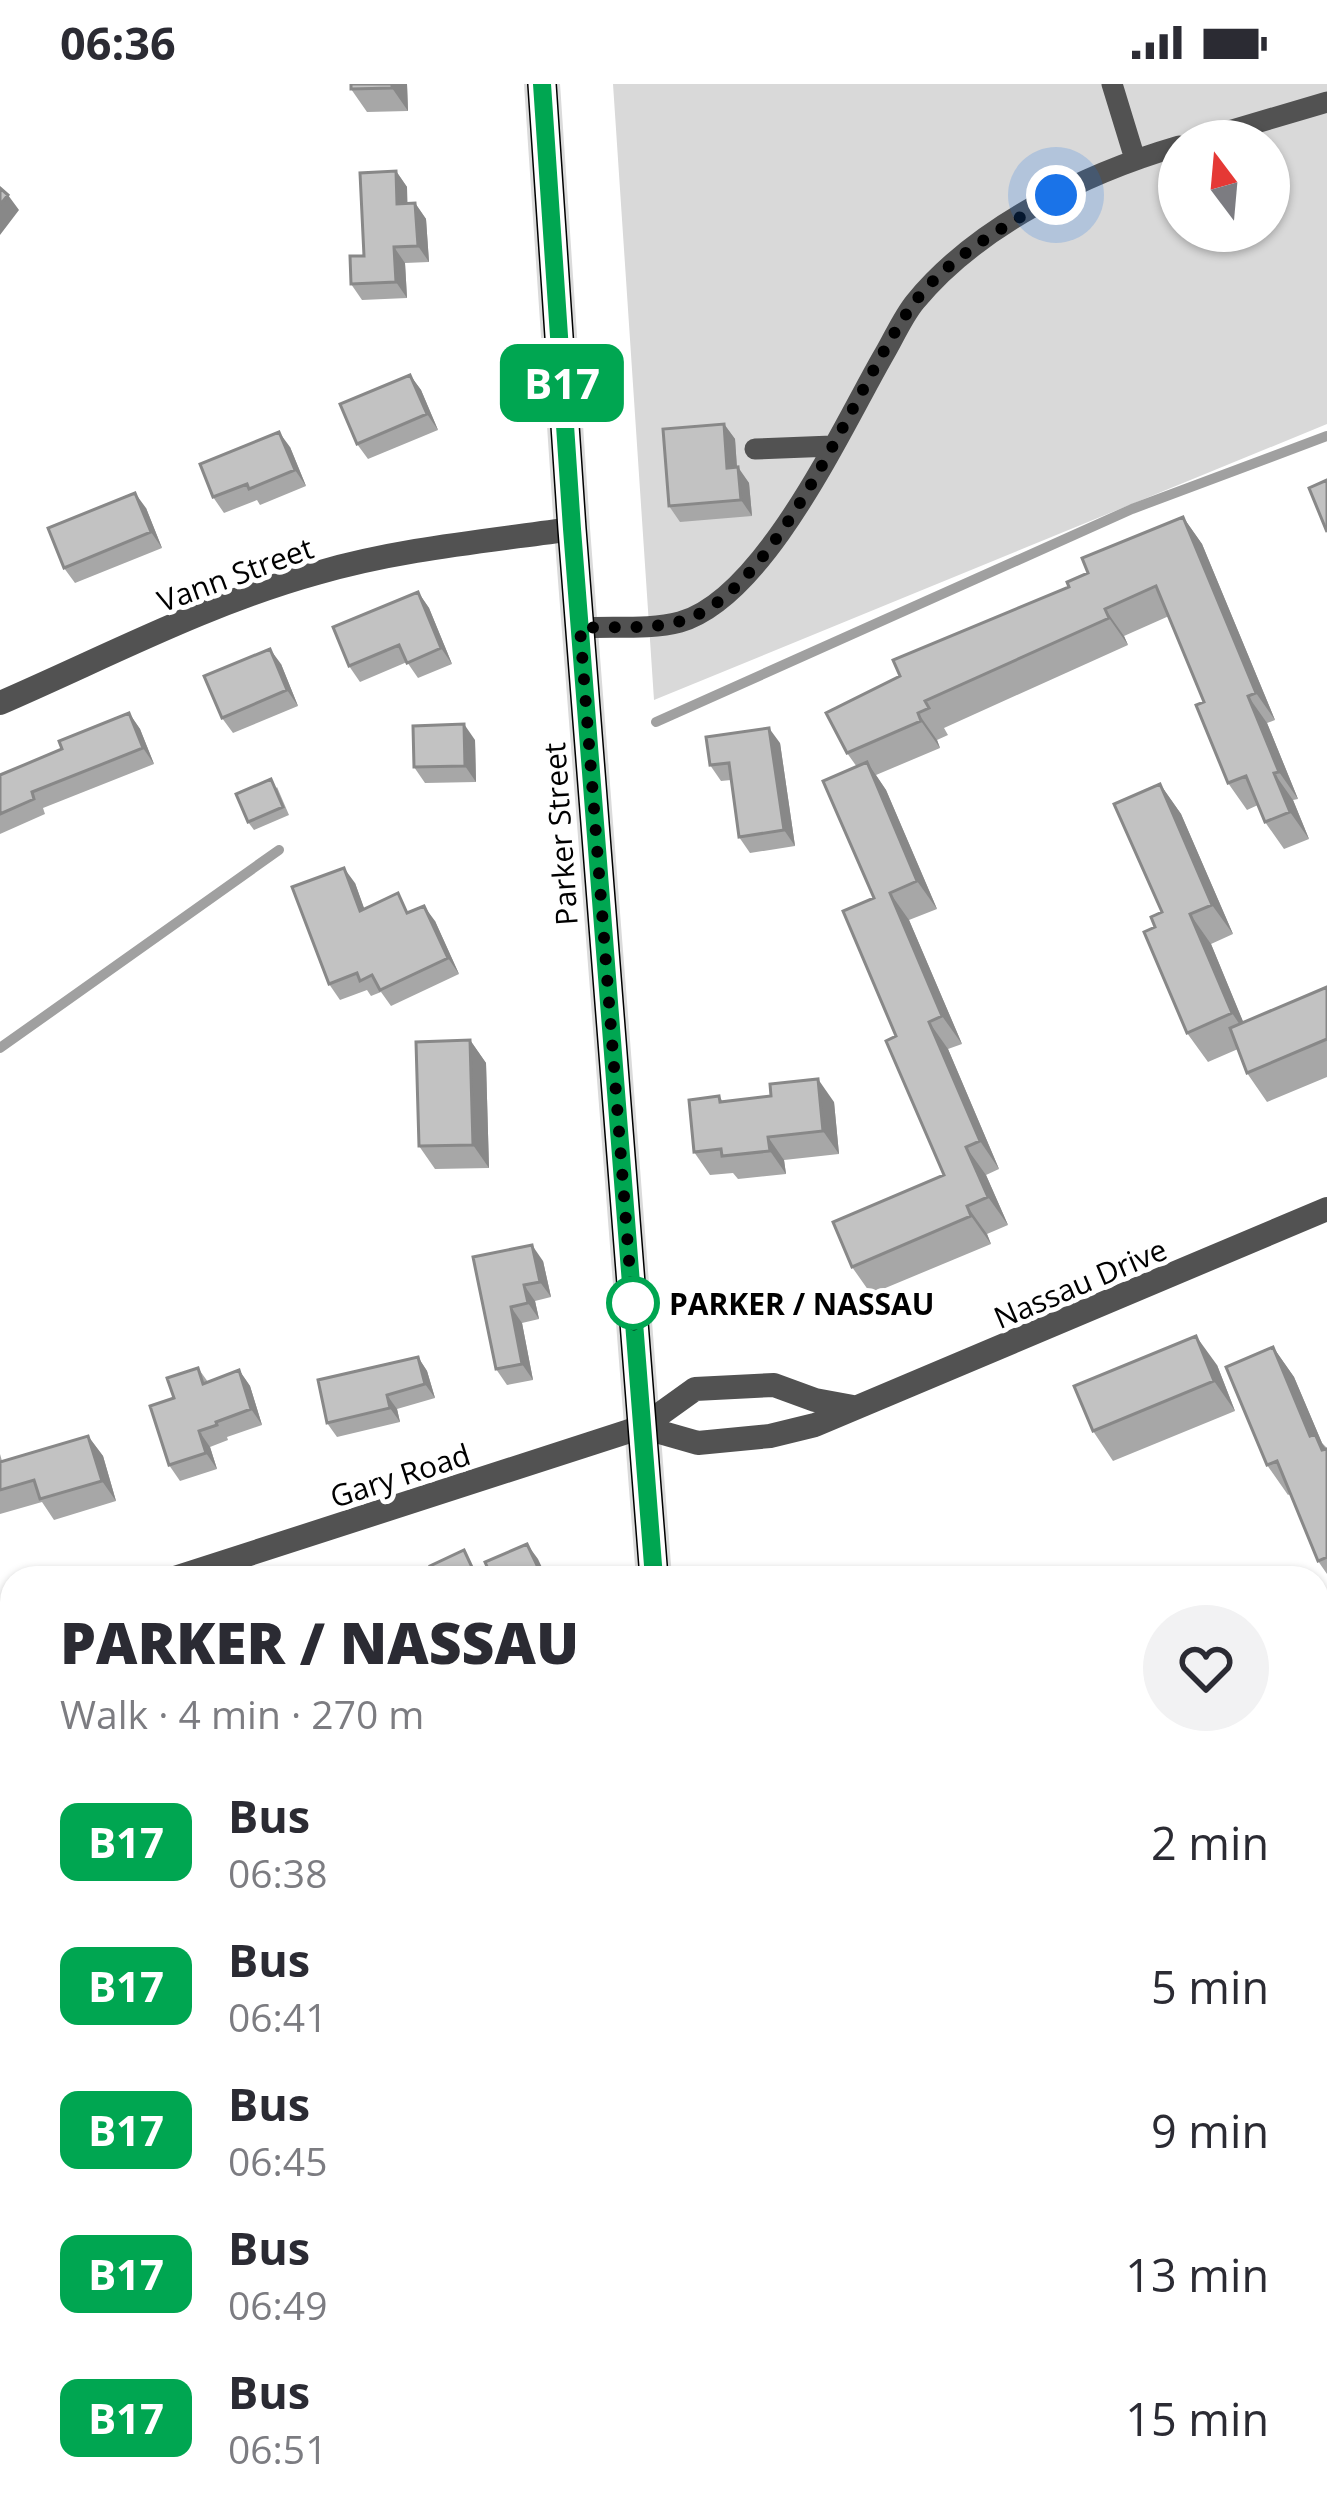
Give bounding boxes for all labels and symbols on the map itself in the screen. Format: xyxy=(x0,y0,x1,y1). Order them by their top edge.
north arrow xyxy=(1158,120,1290,252)
your location xyxy=(1026,165,1086,225)
line badge: B17 xyxy=(493,344,631,422)
street label: Vann Street xyxy=(151,527,319,621)
street label: Parker Street xyxy=(533,741,587,927)
street label: Nassau Drive xyxy=(987,1228,1173,1338)
marker: PARKER / NASSAU xyxy=(608,1278,658,1328)
place label: PARKER / NASSAU xyxy=(669,1283,934,1324)
street label: Gary Road xyxy=(325,1433,475,1517)

